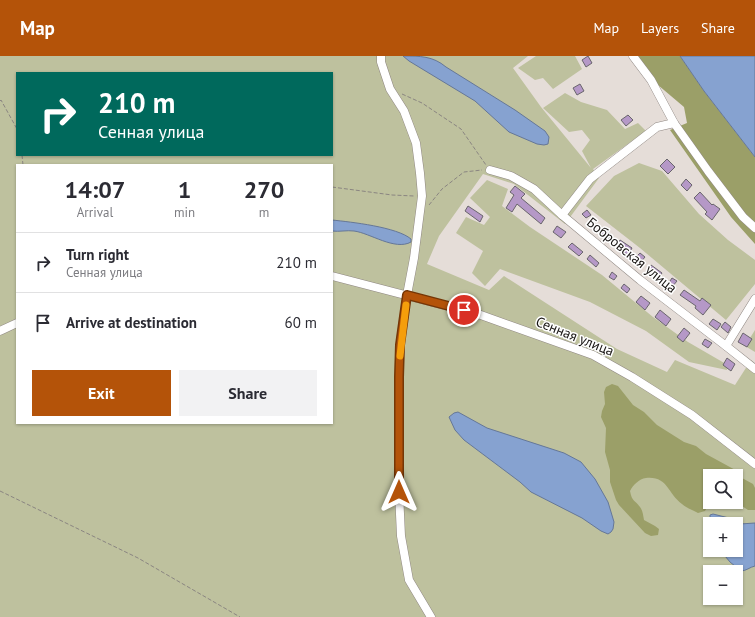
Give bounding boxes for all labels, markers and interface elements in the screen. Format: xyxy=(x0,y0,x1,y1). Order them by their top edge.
text: Map xyxy=(20,16,55,40)
text: Map xyxy=(593,19,619,37)
text: Layers xyxy=(641,19,679,37)
text: Share xyxy=(701,19,735,37)
text: 210 m xyxy=(98,84,175,121)
icon: right xyxy=(32,88,84,140)
text: Сенная улица xyxy=(98,120,204,143)
text: 14:07 xyxy=(65,174,125,205)
text: 1 xyxy=(178,174,191,205)
text: 270 xyxy=(244,174,284,205)
text: Arrival xyxy=(77,204,113,221)
text: min xyxy=(174,204,195,221)
text: m xyxy=(259,204,269,221)
street label: Бобровская улица xyxy=(583,213,681,297)
text: Turn right xyxy=(66,245,129,264)
icon: right xyxy=(32,252,54,274)
text: 210 m xyxy=(276,253,317,272)
text: Сенная улица xyxy=(66,264,143,281)
pin xyxy=(447,293,481,327)
icon: arrive xyxy=(453,299,475,321)
icon: arrive xyxy=(32,312,54,334)
street label: Сенная улица xyxy=(533,312,617,360)
text: Arrive at destination xyxy=(66,313,197,332)
text: 60 m xyxy=(284,313,317,332)
button: Exit xyxy=(32,370,171,416)
button: Share xyxy=(179,370,317,416)
map controls xyxy=(703,469,743,605)
button: search xyxy=(703,469,743,509)
position arrow xyxy=(378,471,420,513)
button: + xyxy=(703,517,743,557)
button: − xyxy=(703,565,743,605)

